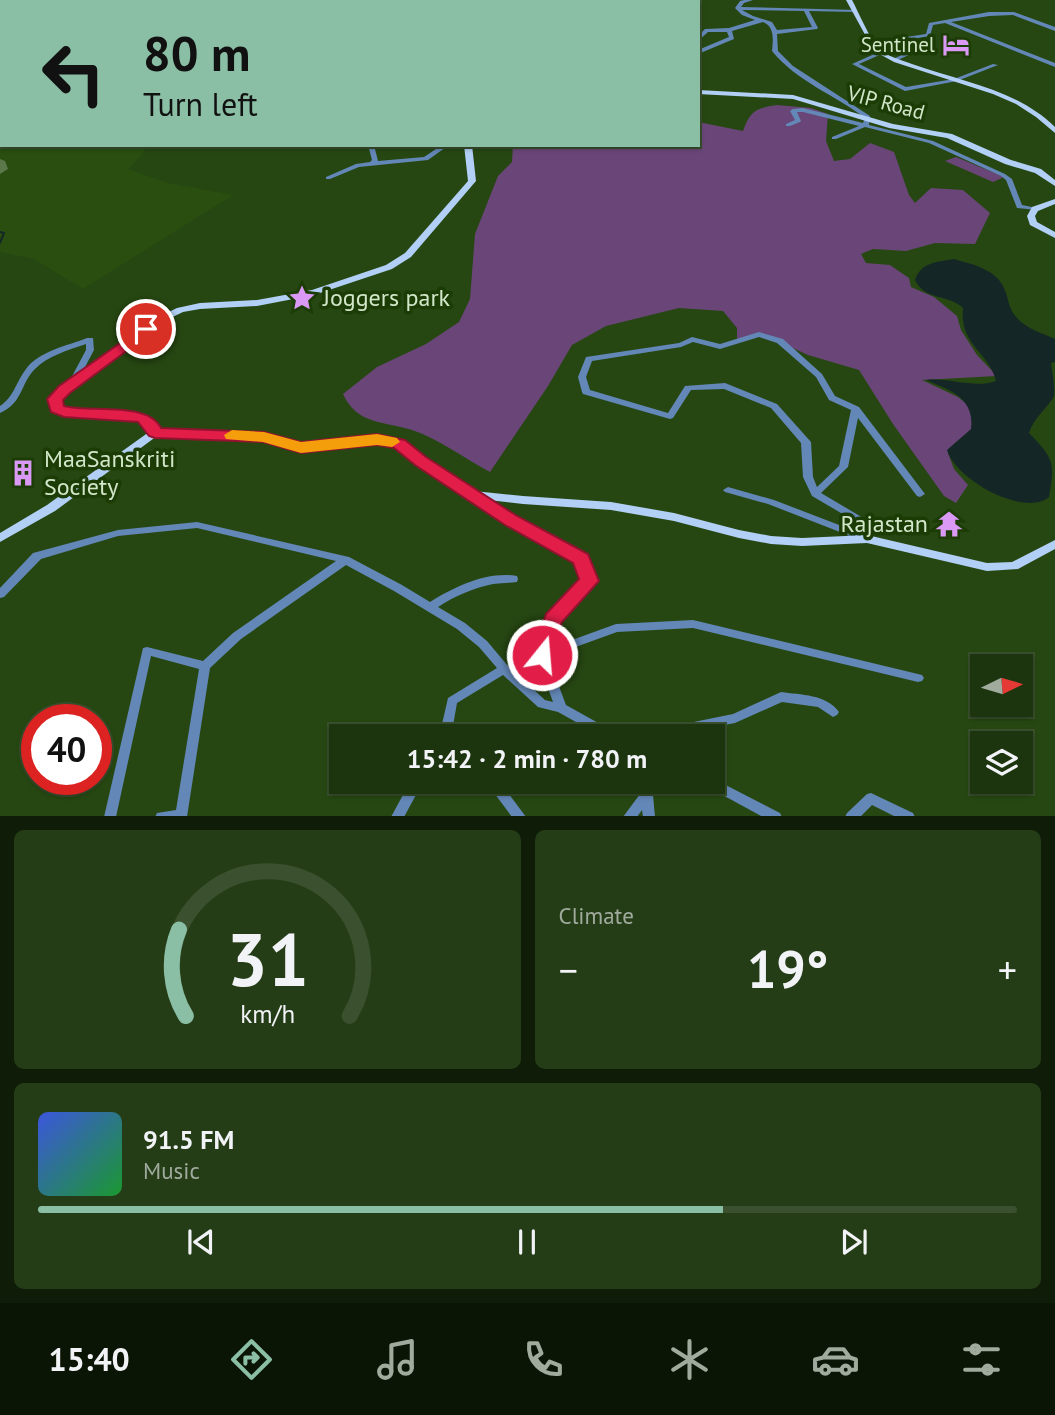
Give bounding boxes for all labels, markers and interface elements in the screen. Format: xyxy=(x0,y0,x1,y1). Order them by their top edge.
text: 80 m xyxy=(143,21,250,85)
icon: left xyxy=(28,28,119,119)
hotel icon: Sentinel xyxy=(941,30,971,60)
place label: Sentinel xyxy=(861,31,935,58)
street label: VIP Road xyxy=(844,79,928,126)
text: Turn left xyxy=(143,83,258,125)
place label: Joggers park xyxy=(322,282,451,313)
place icon: Joggers park xyxy=(287,283,317,313)
pin xyxy=(116,299,176,359)
icon: arrive xyxy=(127,310,165,348)
place label: MaaSanskriti Society xyxy=(44,443,175,502)
building icon: MaaSanskriti Society xyxy=(8,458,38,488)
place label: Rajastan xyxy=(840,508,928,539)
temple icon: Rajastan xyxy=(934,509,964,539)
position arrow xyxy=(505,618,579,692)
north arrow xyxy=(970,654,1032,718)
map controls xyxy=(970,654,1033,794)
speed limit sign: 40 xyxy=(21,704,112,795)
button: layers xyxy=(970,731,1033,794)
text: 15:42 · 2 min · 780 m xyxy=(407,742,647,775)
text: Climate xyxy=(559,901,634,930)
text: 31 xyxy=(226,912,309,1006)
text: 19° xyxy=(747,935,829,1002)
text: − xyxy=(559,945,578,994)
text: + xyxy=(998,945,1017,994)
text: km/h xyxy=(240,997,295,1029)
text: 91.5 FM xyxy=(143,1123,234,1156)
text: Music xyxy=(143,1156,200,1185)
icon: previous xyxy=(182,1223,220,1261)
icon: pause xyxy=(508,1223,546,1261)
icon: next xyxy=(835,1223,873,1261)
icon: directions xyxy=(227,1335,276,1384)
icon: music xyxy=(373,1335,422,1384)
icon: phone xyxy=(519,1335,568,1384)
icon: climate xyxy=(665,1335,714,1384)
icon: car xyxy=(811,1335,860,1384)
icon: filters xyxy=(957,1335,1006,1384)
text: 15:40 xyxy=(49,1338,130,1380)

